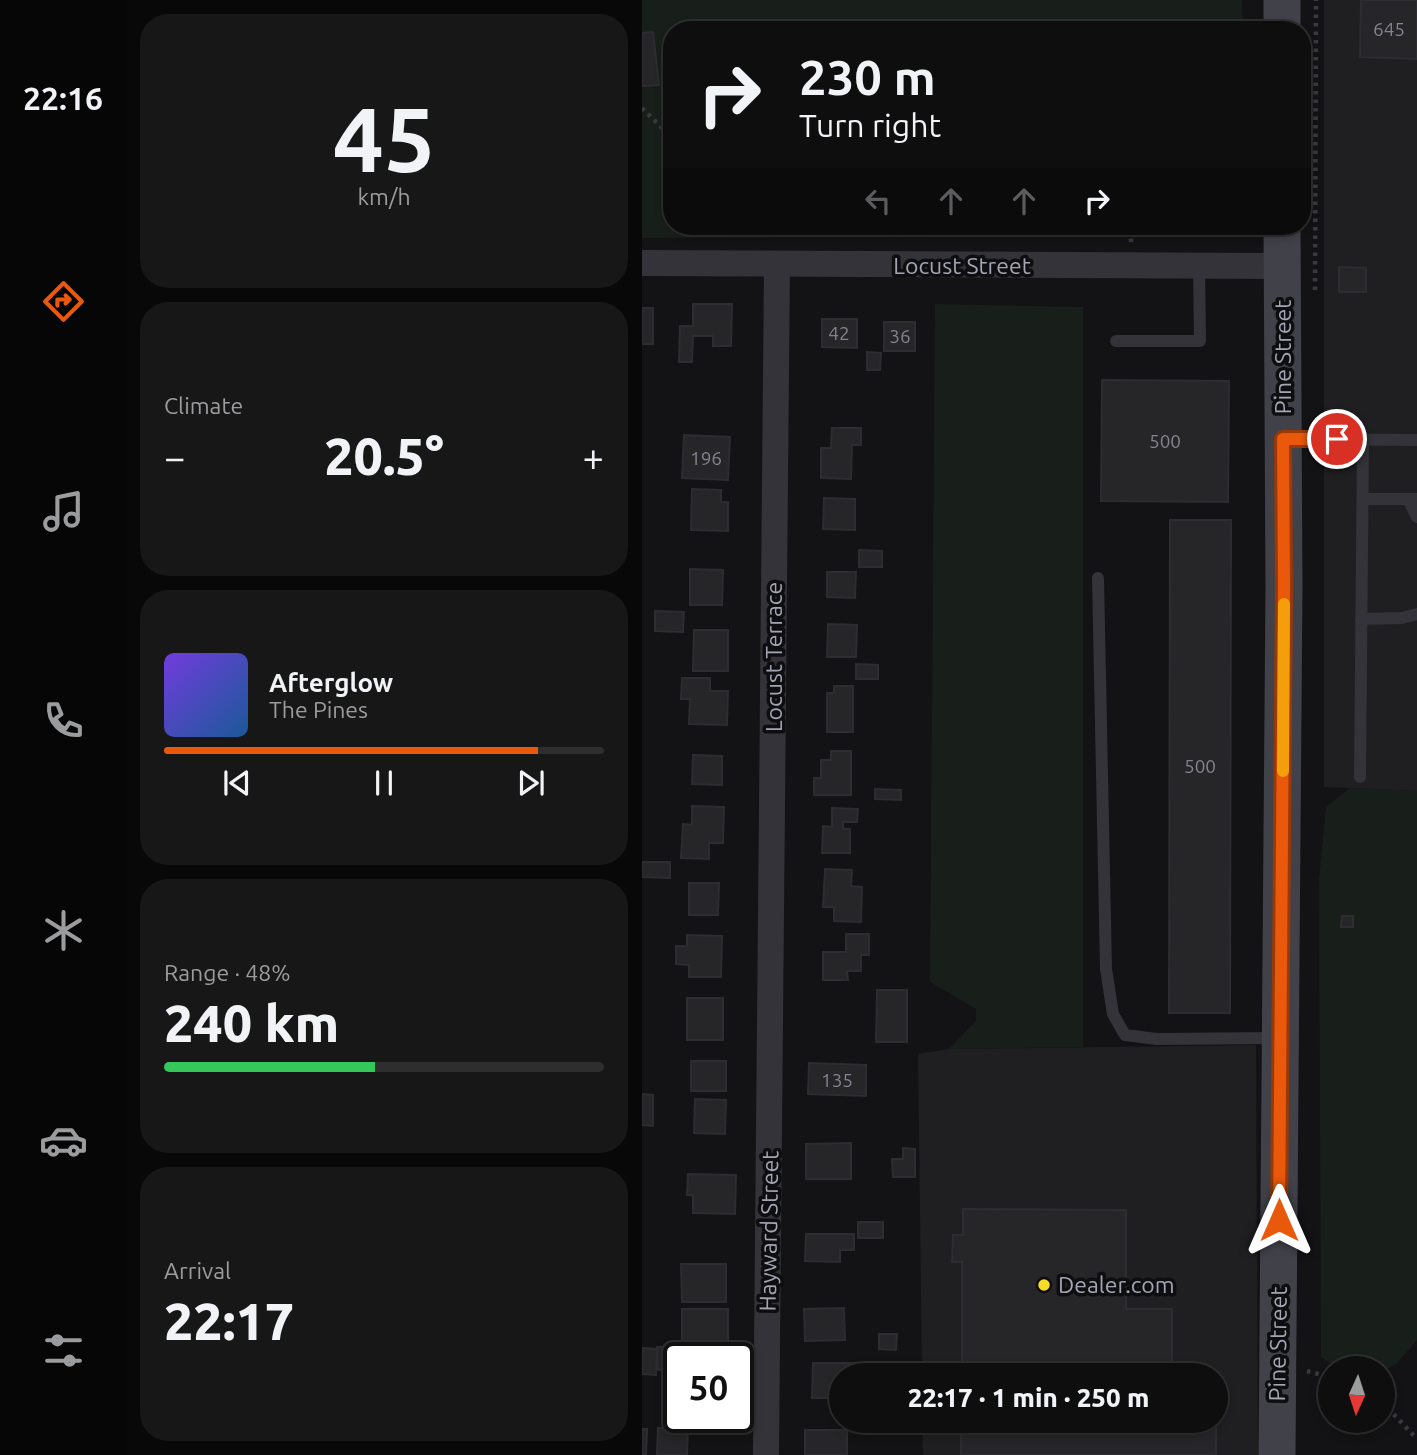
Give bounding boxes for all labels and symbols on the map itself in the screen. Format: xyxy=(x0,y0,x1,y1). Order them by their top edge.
house number: 645 xyxy=(1373,18,1405,40)
street label: Locust Street xyxy=(893,253,1031,278)
street label: Pine Street xyxy=(1270,300,1295,414)
house number: 42 xyxy=(828,322,850,344)
house number: 36 xyxy=(889,325,911,347)
pin xyxy=(1307,409,1367,469)
house number: 500 xyxy=(1149,430,1181,452)
house number: 196 xyxy=(690,447,722,469)
street label: Locust Terrace xyxy=(761,582,786,732)
house number: 500 xyxy=(1184,755,1216,777)
house number: 135 xyxy=(821,1069,853,1091)
street label: Hayward Street xyxy=(755,1150,782,1311)
position arrow xyxy=(1242,1183,1316,1257)
place label: Dealer.com xyxy=(1058,1272,1175,1297)
marker: Dealer.com xyxy=(1036,1277,1052,1293)
street label: Pine Street xyxy=(1264,1286,1291,1402)
speed limit sign: 50 xyxy=(663,1342,754,1433)
north arrow xyxy=(1318,1356,1394,1433)

